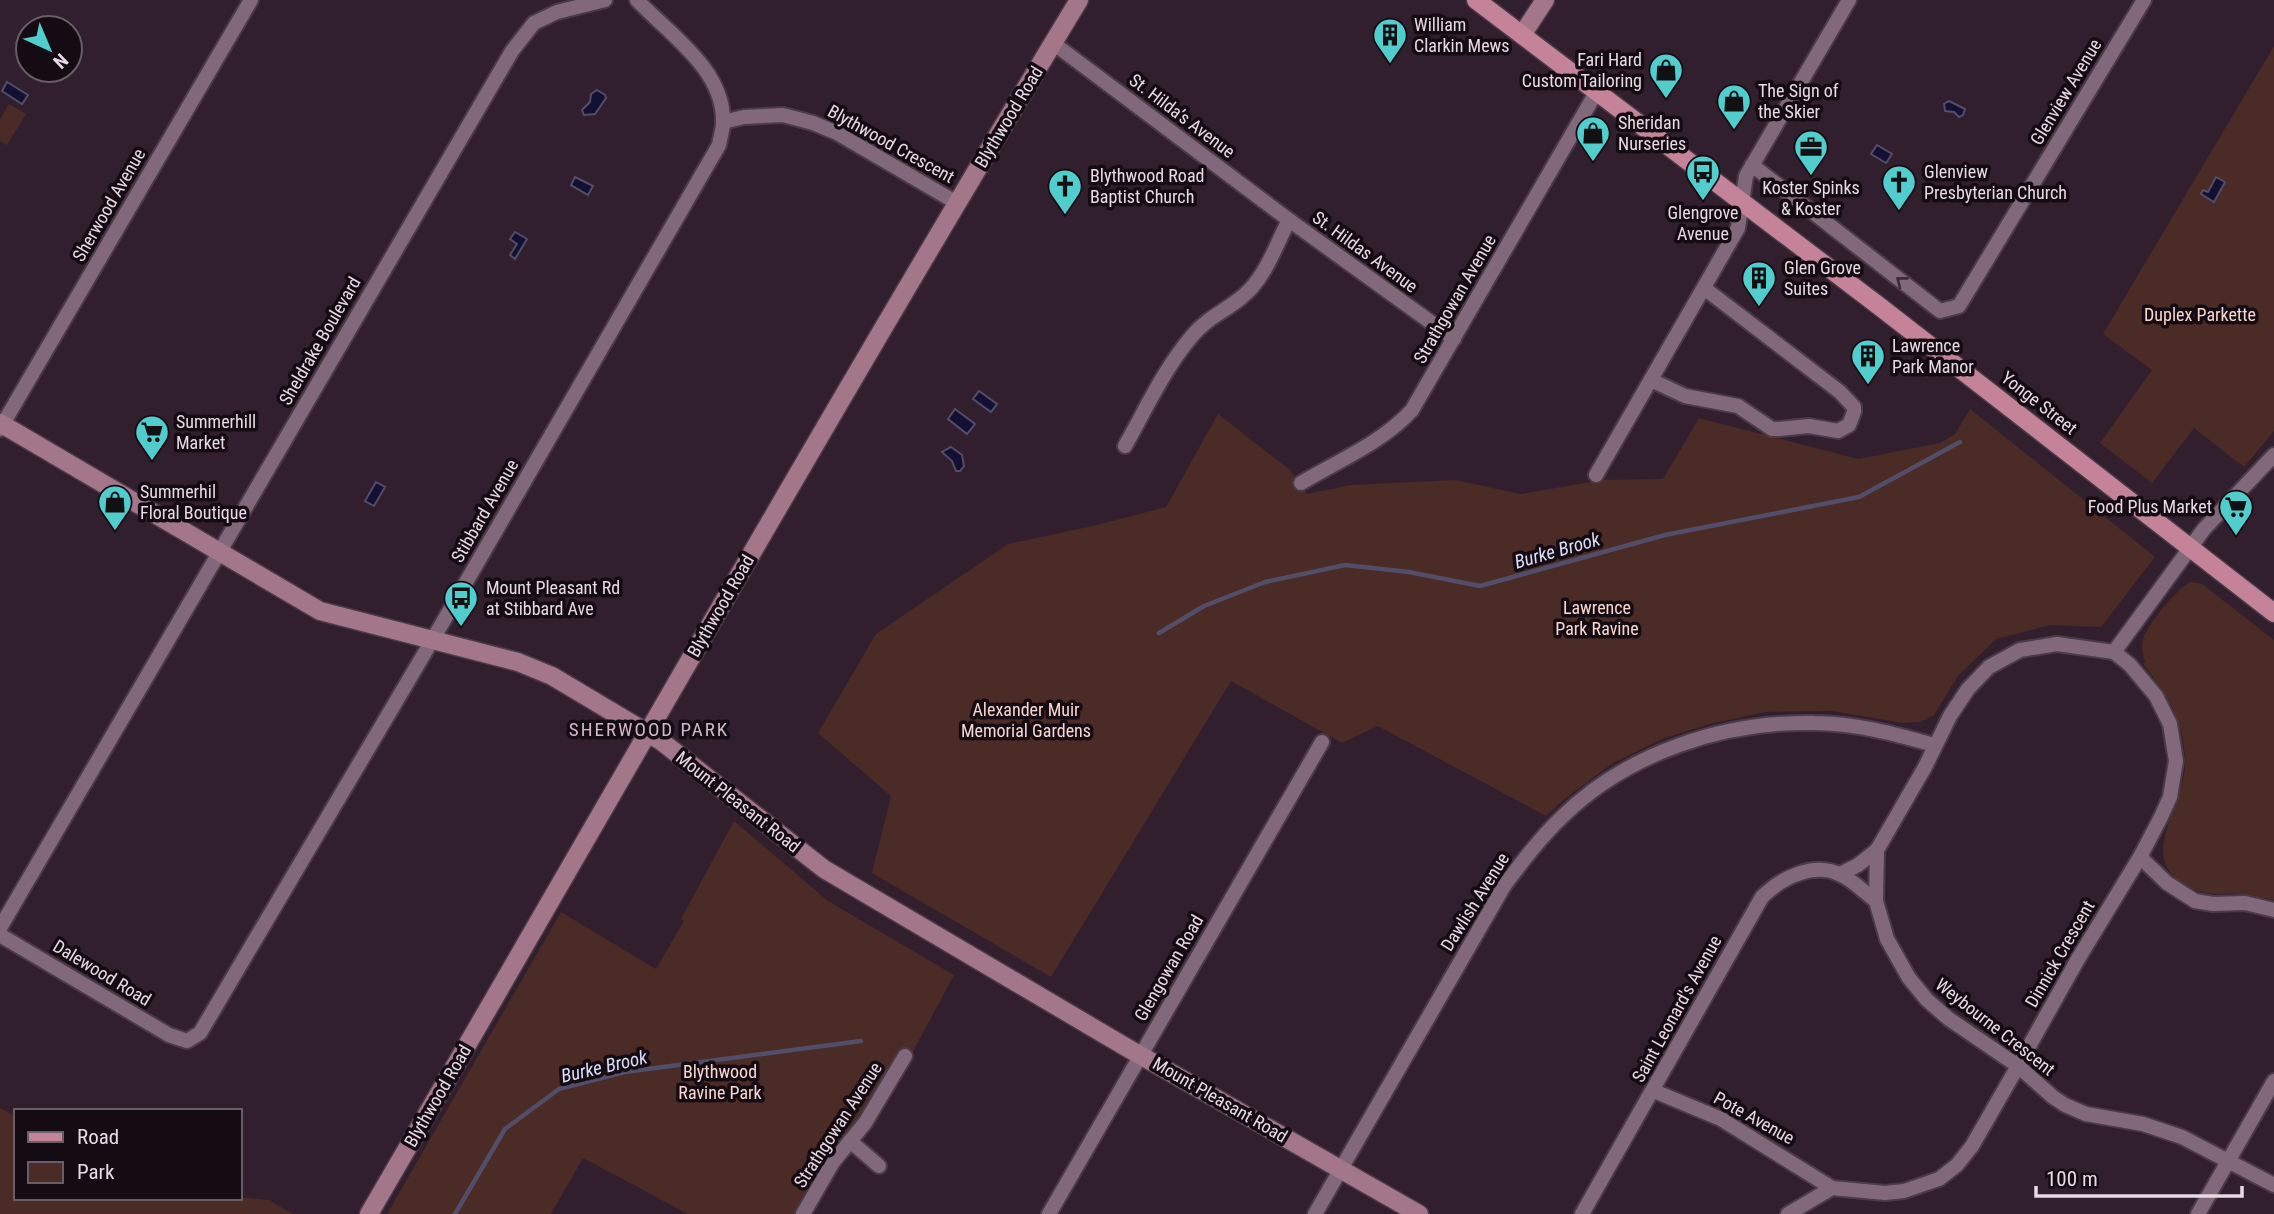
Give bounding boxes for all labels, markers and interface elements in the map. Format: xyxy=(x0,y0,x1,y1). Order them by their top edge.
north arrow xyxy=(14,14,84,84)
place label: William Clarkin Mews xyxy=(1414,14,1509,56)
building icon: William Clarkin Mews xyxy=(1371,16,1409,65)
street label: Glenview Avenue xyxy=(2026,35,2105,149)
text: N xyxy=(48,49,73,73)
place label: Fari Hard Custom Tailoring xyxy=(1522,49,1642,91)
shop icon: Fari Hard Custom Tailoring xyxy=(1647,51,1685,100)
street label: Blythwood Road xyxy=(970,62,1047,171)
street label: St. Hilda’s Avenue xyxy=(1125,69,1239,162)
place label: The Sign of the Skier xyxy=(1758,80,1839,122)
shop icon: The Sign of the Skier xyxy=(1715,82,1753,131)
street label: Blythwood Crescent xyxy=(824,100,958,187)
place label: Sheridan Nurseries xyxy=(1618,112,1686,154)
shop icon: Sheridan Nurseries xyxy=(1574,114,1612,163)
office icon: Koster Spinks & Koster xyxy=(1792,128,1830,177)
street label: Sherwood Avenue xyxy=(68,145,149,265)
bus stop icon: Glengrove Avenue xyxy=(1684,153,1722,202)
place label: Glenview Presbyterian Church xyxy=(1924,161,2067,203)
church icon: Glenview Presbyterian Church xyxy=(1880,163,1918,212)
place label: Blythwood Road Baptist Church xyxy=(1090,165,1204,207)
church icon: Blythwood Road Baptist Church xyxy=(1046,167,1084,216)
place label: Koster Spinks & Koster xyxy=(1762,177,1860,219)
place label: Glengrove Avenue xyxy=(1667,202,1739,244)
street label: St. Hildas Avenue xyxy=(1309,206,1422,297)
street label: Strathgowan Avenue xyxy=(1409,231,1500,367)
place label: Glen Grove Suites xyxy=(1784,257,1861,299)
building icon: Glen Grove Suites xyxy=(1740,259,1778,308)
street label: Sheldrake Boulevard xyxy=(274,273,365,408)
one-way arrow xyxy=(1897,276,1909,289)
park label: Duplex Parkette xyxy=(2144,304,2256,325)
place label: Lawrence Park Manor xyxy=(1892,335,1974,377)
building icon: Lawrence Park Manor xyxy=(1849,337,1887,386)
street label: Yonge Street xyxy=(1997,367,2081,439)
place label: Summerhill Market xyxy=(176,411,256,453)
supermarket icon: Summerhill Market xyxy=(133,413,171,462)
street label: Stibbard Avenue xyxy=(447,456,523,566)
place label: Summerhil Floral Boutique xyxy=(140,481,247,523)
shop icon: Summerhil Floral Boutique xyxy=(96,483,134,532)
supermarket icon: Food Plus Market xyxy=(2217,488,2255,537)
place label: Food Plus Market xyxy=(2088,496,2212,517)
water label: Burke Brook xyxy=(1512,527,1603,574)
street label: Blythwood Road xyxy=(683,551,758,661)
place label: Mount Pleasant Rd at Stibbard Ave xyxy=(486,577,620,619)
bus stop icon: Mount Pleasant Rd at Stibbard Ave xyxy=(442,579,480,628)
park label: Lawrence Park Ravine xyxy=(1555,597,1639,639)
park label: Alexander Muir Memorial Gardens xyxy=(961,699,1091,741)
district label: SHERWOOD PARK xyxy=(569,718,729,741)
street label: Mount Pleasant Road xyxy=(672,747,805,857)
street label: Dawlish Avenue xyxy=(1436,849,1513,955)
street label: Dinnick Crescent xyxy=(2021,897,2099,1011)
street label: Glengowan Road xyxy=(1130,911,1207,1025)
street label: Saint Leonard's Avenue xyxy=(1628,932,1726,1086)
street label: Dalewood Road xyxy=(50,935,155,1010)
street label: Weybourne Crescent xyxy=(1931,974,2059,1080)
street label: Blythwood Road xyxy=(400,1041,475,1151)
water label: Burke Brook xyxy=(559,1045,650,1088)
street label: Mount Pleasant Road xyxy=(1149,1053,1291,1147)
street label: Strathgowan Avenue xyxy=(789,1058,886,1191)
park label: Blythwood Ravine Park xyxy=(678,1061,762,1103)
street label: Pote Avenue xyxy=(1710,1087,1798,1148)
legend xyxy=(14,1109,242,1200)
text: Road xyxy=(77,1125,119,1149)
scale bar xyxy=(2036,1154,2242,1198)
text: Park xyxy=(77,1160,115,1184)
text: 100 m xyxy=(2046,1167,2098,1191)

